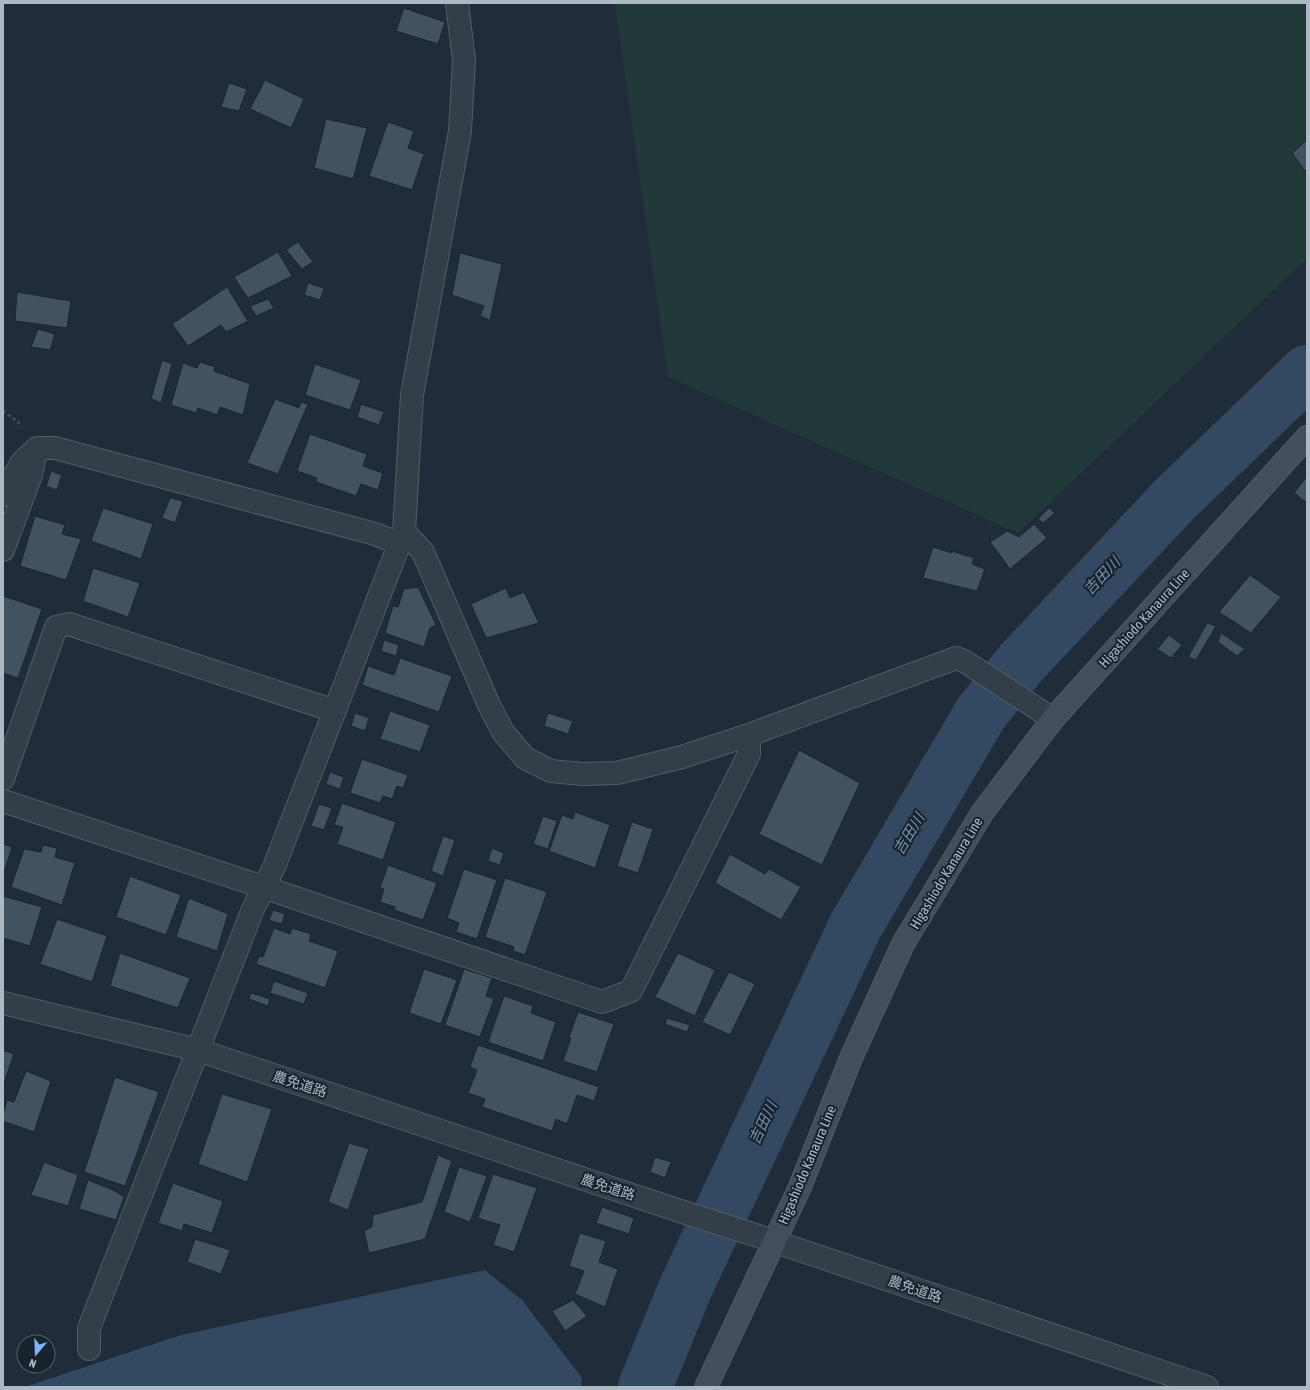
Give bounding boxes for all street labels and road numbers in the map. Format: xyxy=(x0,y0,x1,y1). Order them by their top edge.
street label: Higashiodo Kanaura Line xyxy=(1095,565,1193,671)
street label: Higashiodo Kanaura Line xyxy=(906,814,986,932)
street label: 農免道路 xyxy=(271,1068,329,1100)
street label: Higashiodo Kanaura Line xyxy=(775,1103,839,1227)
street label: 農免道路 xyxy=(579,1171,637,1203)
street label: 農免道路 xyxy=(886,1272,944,1306)

